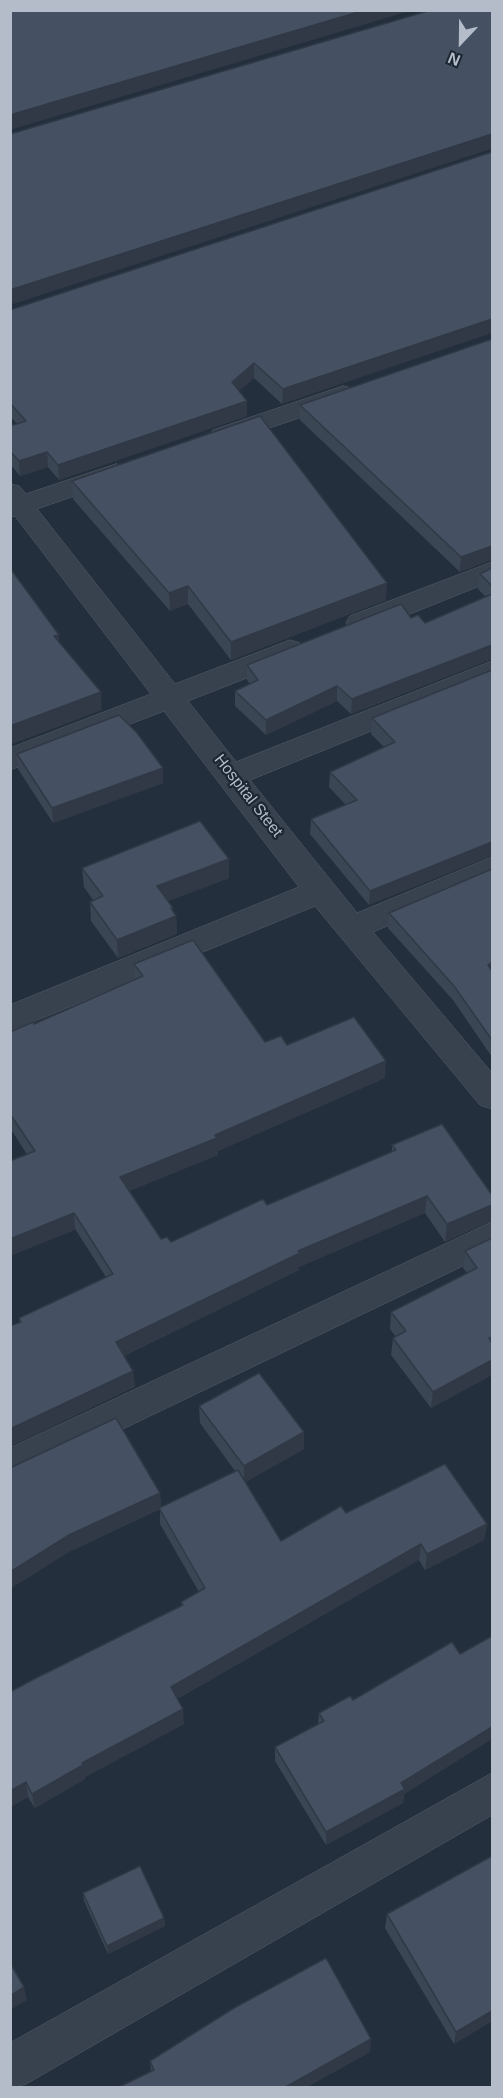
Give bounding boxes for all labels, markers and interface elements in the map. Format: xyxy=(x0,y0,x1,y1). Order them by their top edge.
north arrow xyxy=(431,12,491,72)
text: N xyxy=(446,49,463,69)
street label: Hospital Steet xyxy=(210,751,286,841)

